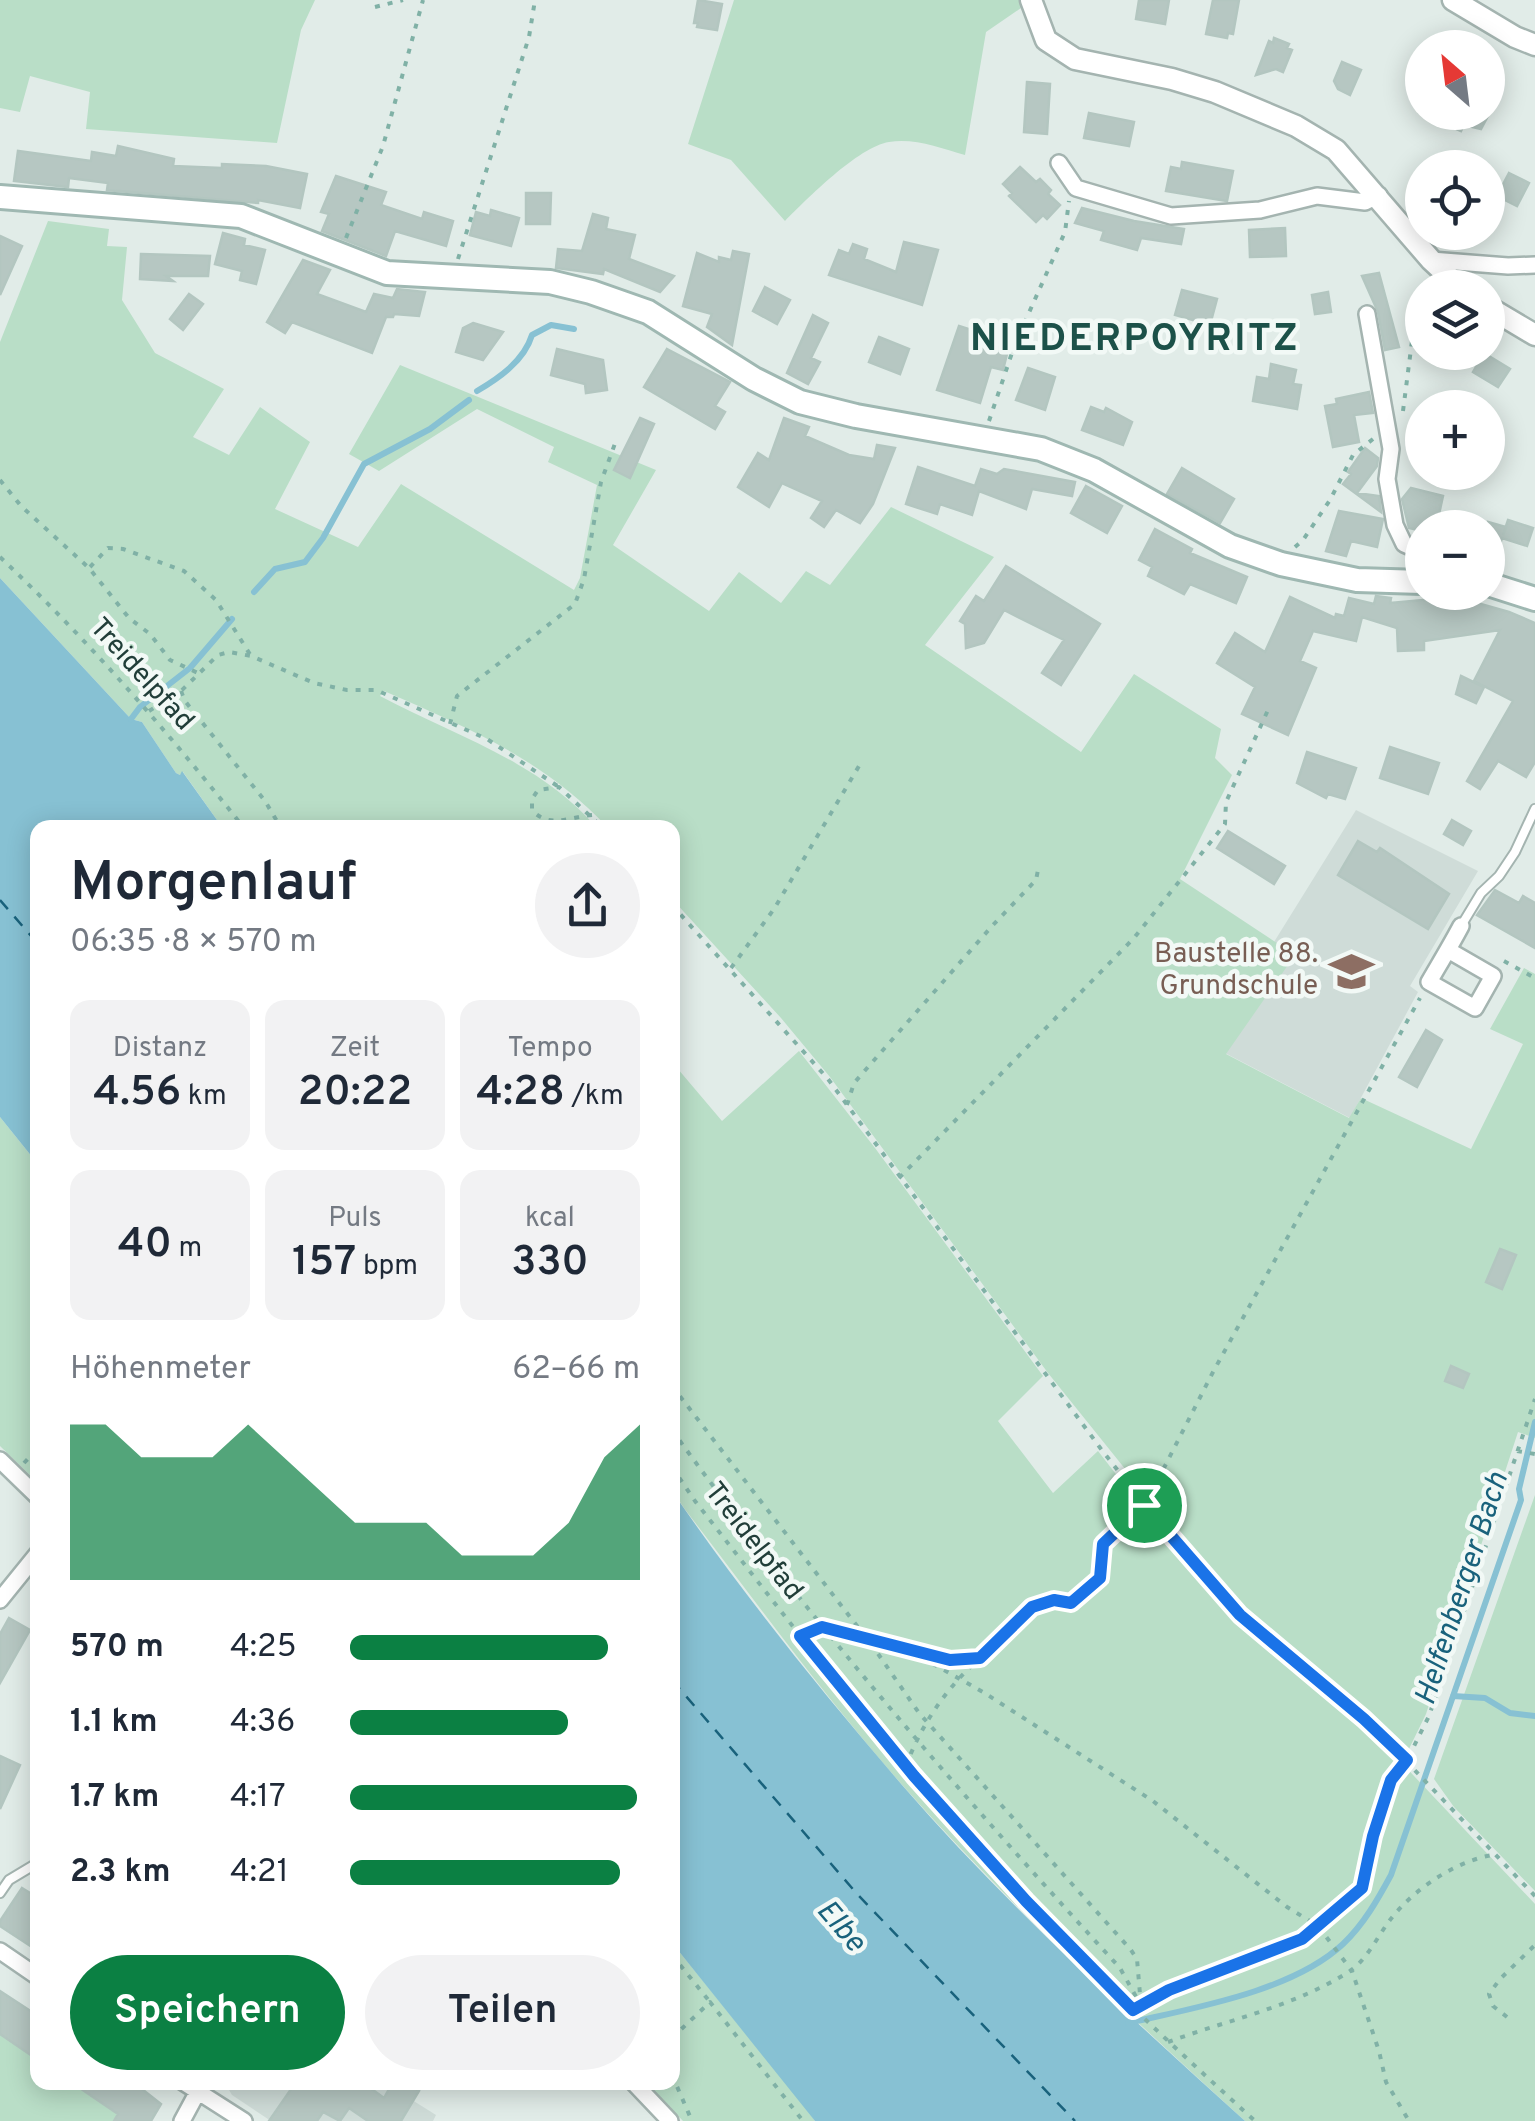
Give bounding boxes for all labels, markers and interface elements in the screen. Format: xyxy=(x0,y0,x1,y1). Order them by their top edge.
north arrow xyxy=(1405,30,1505,130)
map controls xyxy=(1405,30,1505,610)
button: locate xyxy=(1405,150,1505,250)
button: layers xyxy=(1405,270,1505,370)
district label: NIEDERPOYRITZ xyxy=(970,316,1300,365)
button: + xyxy=(1405,390,1505,490)
button: − xyxy=(1405,510,1505,610)
street label: Treidelpfad xyxy=(81,611,201,739)
text: Morgenlauf xyxy=(70,850,357,920)
button: share xyxy=(535,853,640,958)
text: 06:35 · 8 × 570 m xyxy=(70,923,317,963)
place label: Baustelle 88. Grundschule xyxy=(1154,937,1318,1005)
school or university icon: Baustelle 88. Grundschule xyxy=(1327,947,1375,995)
text: Distanz xyxy=(113,1031,207,1067)
text: Zeit xyxy=(330,1031,380,1067)
text: Tempo xyxy=(507,1031,593,1067)
text: 4.56 xyxy=(93,1067,181,1120)
text: 20:22 xyxy=(298,1067,412,1120)
text: 4:28 xyxy=(476,1067,565,1120)
text: km xyxy=(181,1079,227,1115)
text: /km xyxy=(565,1079,624,1115)
text: Puls xyxy=(328,1201,382,1237)
text: kcal xyxy=(525,1201,575,1237)
text: 40 xyxy=(118,1219,172,1272)
text: m xyxy=(172,1231,202,1267)
text: 157 xyxy=(292,1237,356,1290)
text: 330 xyxy=(511,1237,589,1290)
text: bpm xyxy=(356,1249,418,1285)
text: Höhenmeter xyxy=(70,1350,251,1390)
text: 62–66 m xyxy=(512,1350,640,1390)
pin xyxy=(1102,1463,1187,1548)
water label: Helfenberger Bach xyxy=(1408,1468,1518,1710)
street label: Treidelpfad xyxy=(696,1476,810,1608)
icon: arrive xyxy=(1117,1478,1172,1533)
text: 570 m xyxy=(70,1628,164,1668)
text: 4:25 xyxy=(230,1628,297,1668)
text: 1.1 km xyxy=(70,1703,158,1743)
text: 4:36 xyxy=(230,1703,295,1743)
text: 1.7 km xyxy=(70,1778,159,1818)
text: 4:17 xyxy=(230,1778,286,1818)
text: 2.3 km xyxy=(70,1853,171,1893)
text: 4:21 xyxy=(230,1853,289,1893)
water label: Elbe xyxy=(807,1893,873,1961)
button: Speichern xyxy=(70,1955,345,2070)
button: Teilen xyxy=(365,1955,640,2070)

